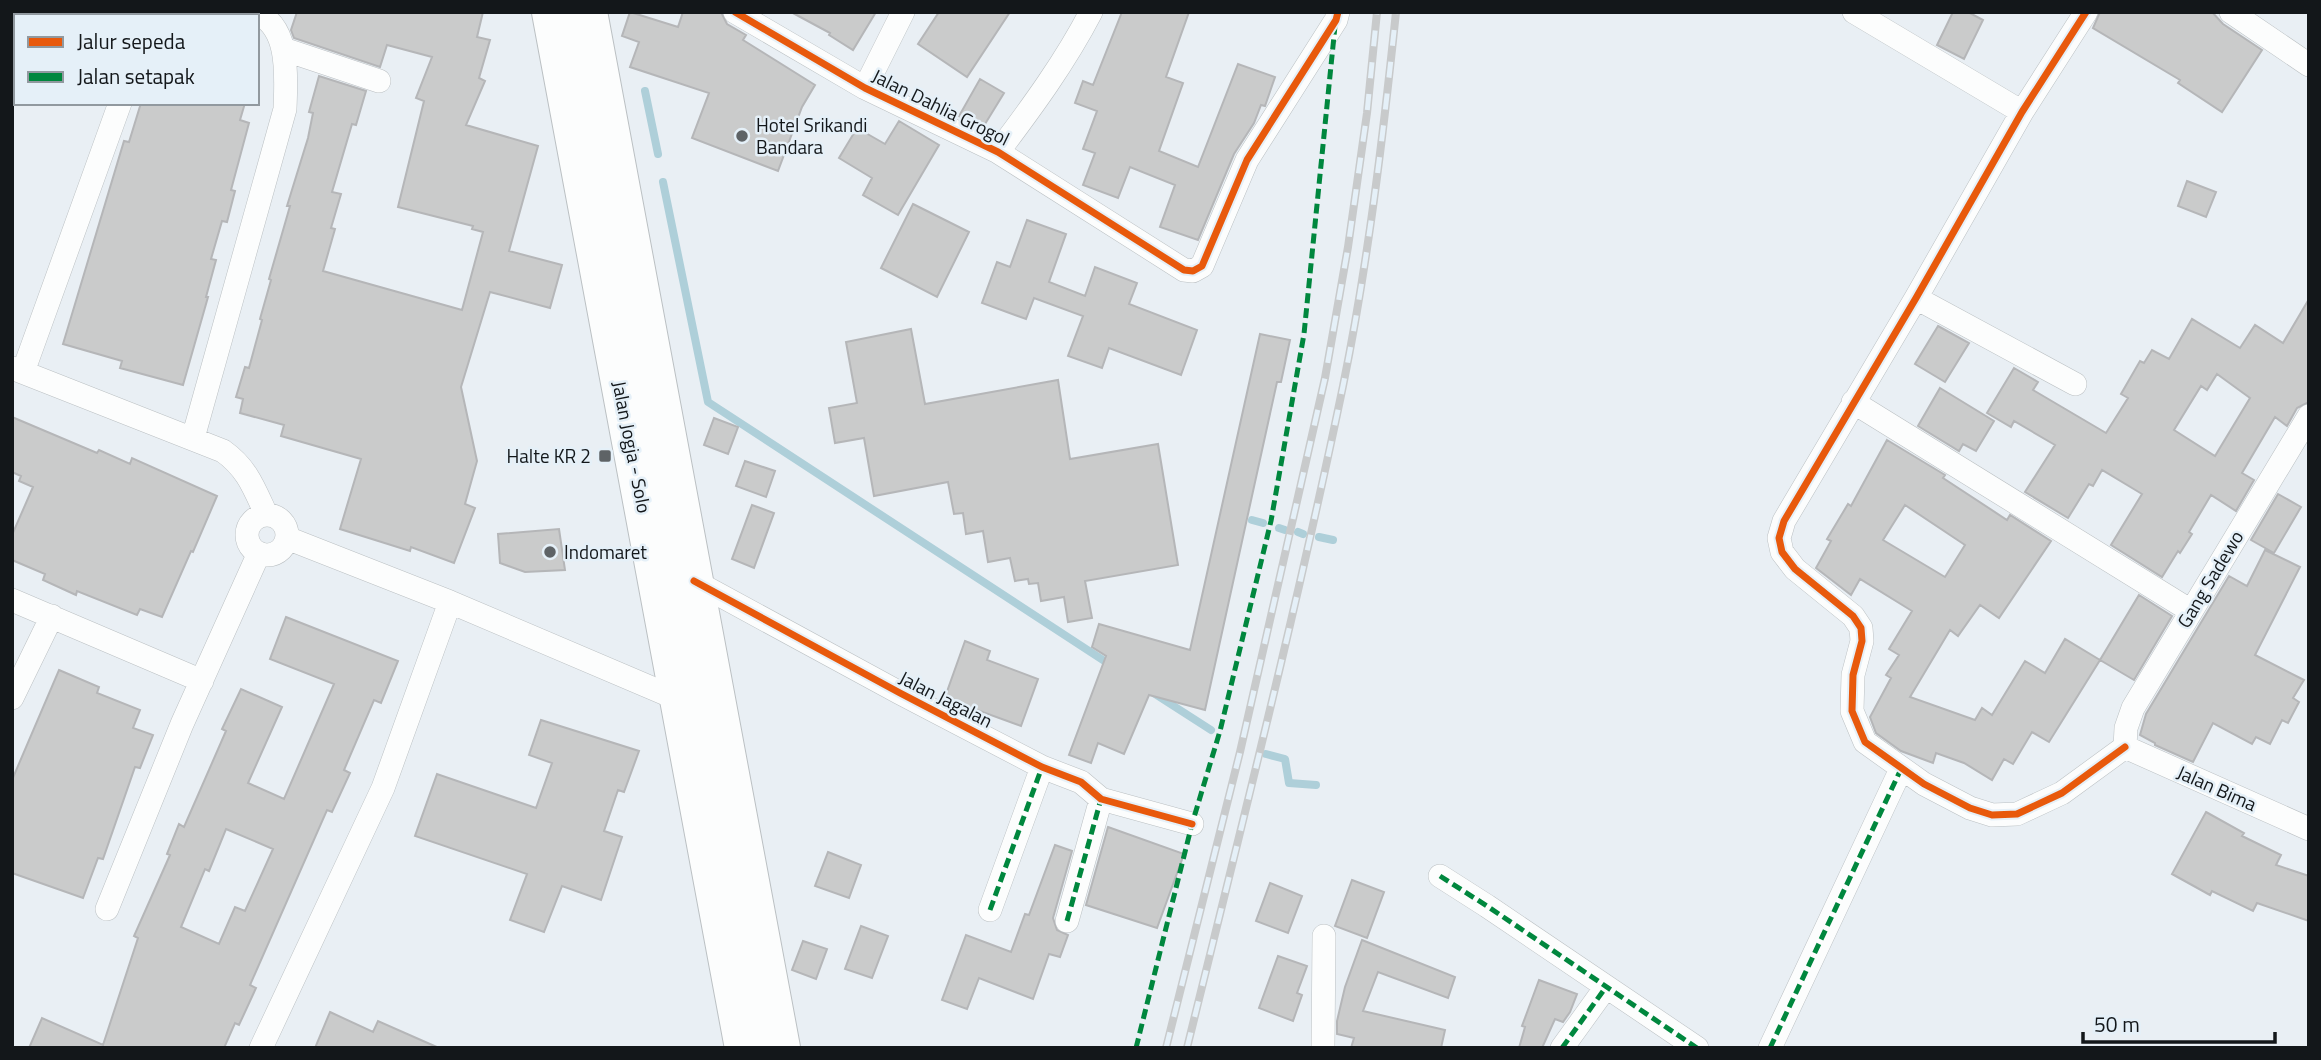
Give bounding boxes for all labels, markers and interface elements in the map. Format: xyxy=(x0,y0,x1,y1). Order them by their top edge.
legend xyxy=(14,14,259,105)
text: Jalur sepeda xyxy=(77,25,186,57)
text: Jalan setapak xyxy=(77,60,195,92)
street label: Jalan Dahlia Grogol xyxy=(868,61,1015,152)
place label: Hotel Srikandi Bandara xyxy=(756,110,868,161)
marker: Hotel Srikandi Bandara xyxy=(734,128,750,144)
street label: Jalan Jogja - Solo xyxy=(605,378,660,515)
place label: Halte KR 2 xyxy=(506,441,591,470)
marker: Halte KR 2 xyxy=(597,448,613,464)
street label: Gang Sadewo xyxy=(2169,524,2250,633)
place label: Indomaret xyxy=(564,537,647,566)
marker: Indomaret xyxy=(542,544,558,560)
street label: Jalan Jagalan xyxy=(894,663,998,735)
street label: Jalan Bima xyxy=(2173,757,2262,818)
scale bar xyxy=(2083,1000,2276,1044)
text: 50 m xyxy=(2094,1008,2140,1040)

